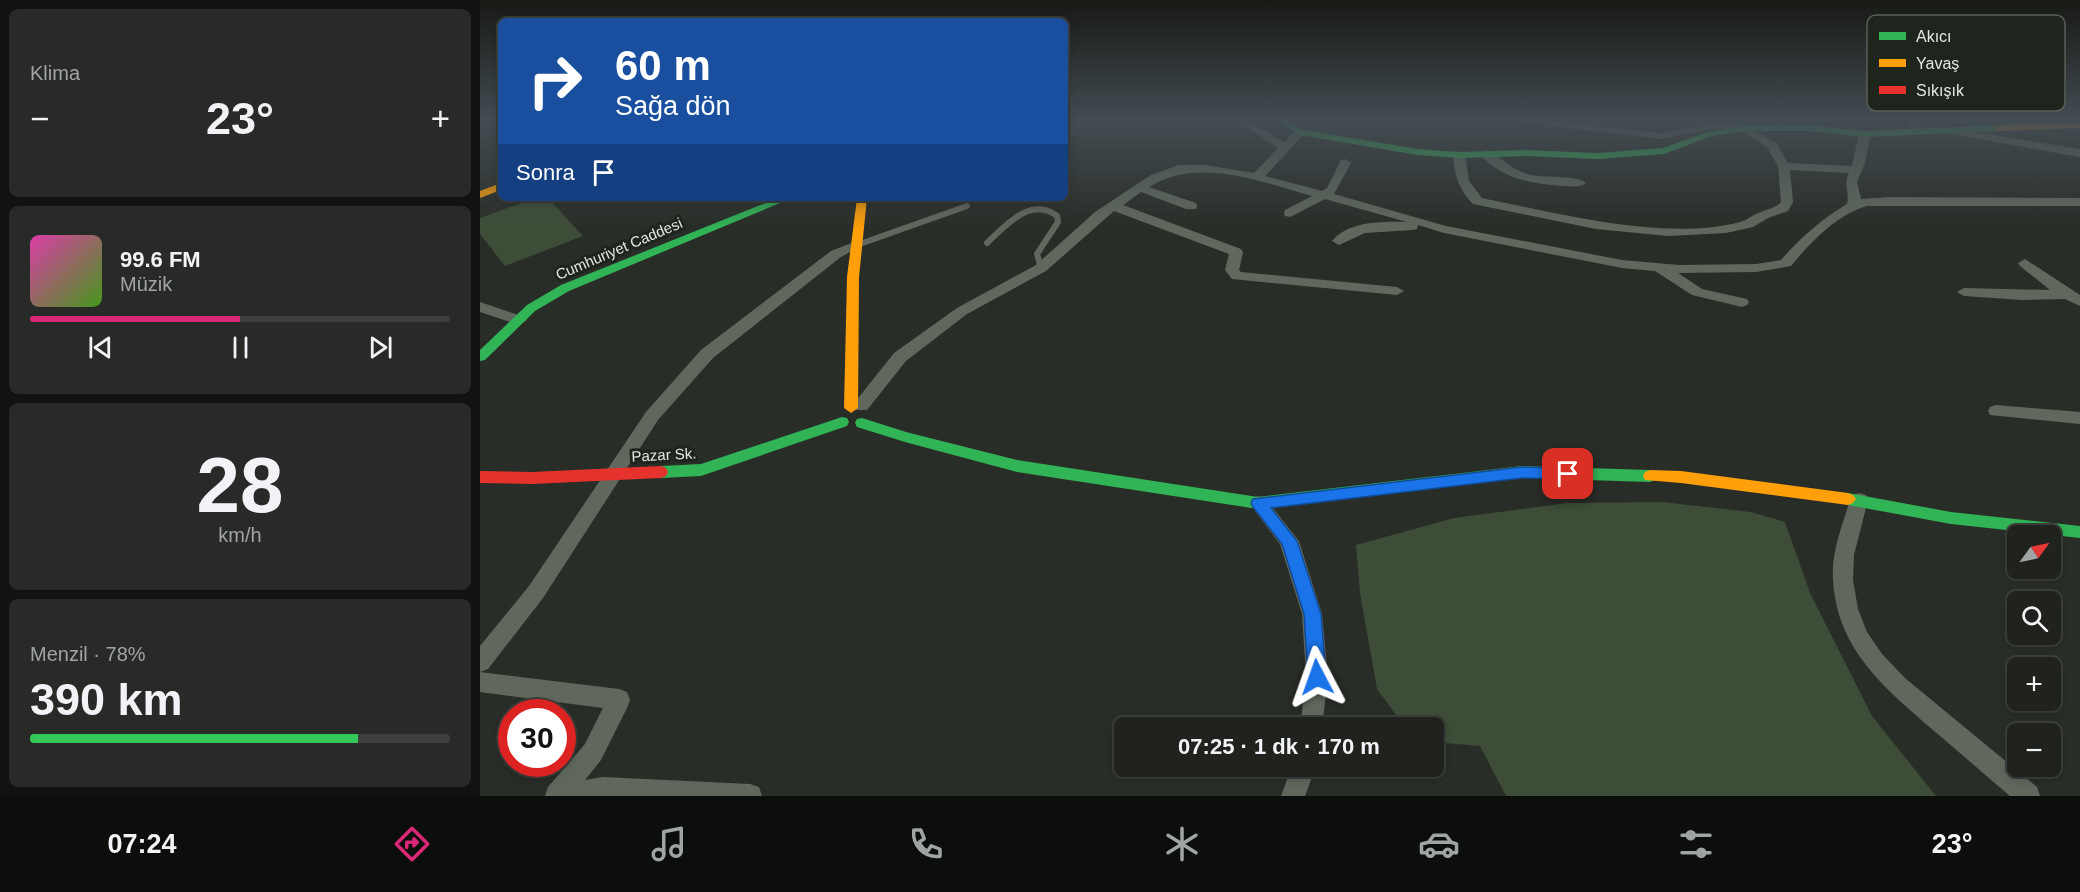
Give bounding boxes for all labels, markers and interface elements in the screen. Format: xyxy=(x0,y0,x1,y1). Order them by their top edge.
legend xyxy=(1867,15,2065,111)
text: Akıcı xyxy=(1916,28,1952,45)
icon: right xyxy=(516,42,594,120)
text: 60 m xyxy=(615,42,711,89)
text: Yavaş xyxy=(1916,55,1959,72)
text: Klima xyxy=(30,62,80,84)
text: Sıkışık xyxy=(1916,82,1965,99)
text: Sağa dön xyxy=(615,91,731,121)
text: 23° xyxy=(206,93,274,144)
text: − xyxy=(30,100,49,137)
text: + xyxy=(431,100,450,137)
icon: arrive xyxy=(587,156,620,189)
text: Sonra xyxy=(516,160,575,185)
street label: Cumhuriyet Caddesi xyxy=(553,214,685,283)
text: 99.6 FM xyxy=(120,247,201,272)
text: Müzik xyxy=(120,273,172,295)
icon: previous xyxy=(84,331,117,364)
icon: pause xyxy=(224,331,257,364)
icon: next xyxy=(364,331,397,364)
text: 28 xyxy=(197,441,283,529)
street label: Pazar Sk. xyxy=(631,444,697,465)
pin xyxy=(1542,448,1593,499)
icon: arrive xyxy=(1551,457,1584,490)
text: km/h xyxy=(218,524,262,546)
north arrow xyxy=(2007,525,2061,579)
map controls xyxy=(2007,525,2061,777)
button: search xyxy=(2007,591,2061,645)
text: Menzil · 78% xyxy=(30,643,146,665)
position arrow xyxy=(1285,645,1349,709)
button: + xyxy=(2007,657,2061,711)
text: 390 km xyxy=(30,674,183,725)
speed limit sign: 30 xyxy=(498,699,576,777)
button: − xyxy=(2007,723,2061,777)
text: 07:25 · 1 dk · 170 m xyxy=(1178,734,1380,759)
icon: directions xyxy=(391,823,433,865)
icon: music xyxy=(648,823,690,865)
icon: phone xyxy=(905,823,947,865)
icon: climate xyxy=(1161,823,1203,865)
icon: car xyxy=(1418,823,1460,865)
icon: filters xyxy=(1675,823,1717,865)
text: 07:24 xyxy=(107,829,176,859)
text: 23° xyxy=(1932,829,1973,859)

